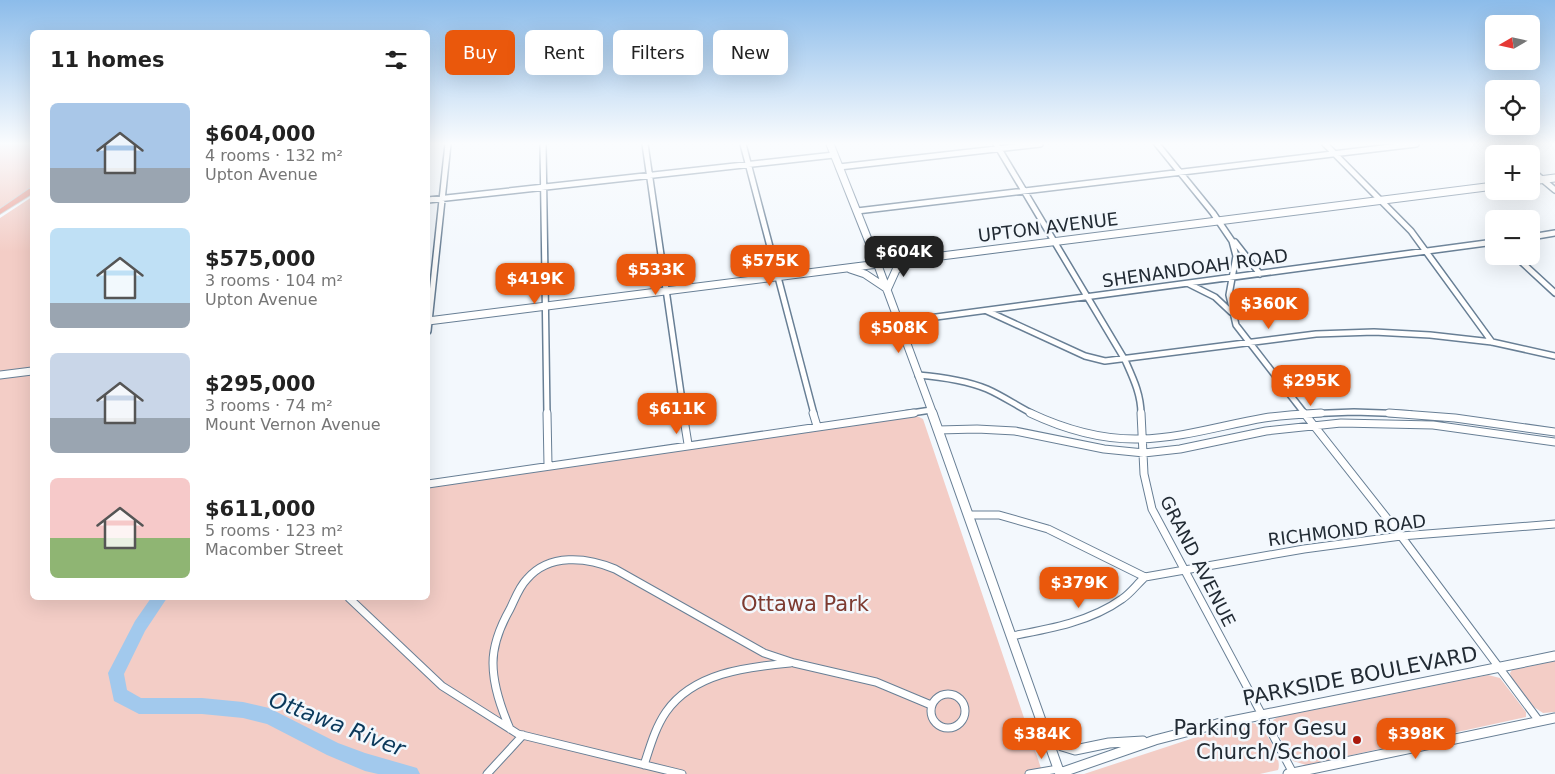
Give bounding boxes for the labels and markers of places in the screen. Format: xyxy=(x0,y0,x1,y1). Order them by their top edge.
pin: $604K xyxy=(869,236,939,278)
pin: $575K xyxy=(735,244,805,287)
pin: $533K xyxy=(621,254,691,296)
pin: $419K xyxy=(500,262,570,305)
pin: $360K xyxy=(1234,288,1304,330)
pin: $508K xyxy=(864,312,934,354)
pin: $295K xyxy=(1276,364,1346,407)
pin: $611K xyxy=(642,392,712,435)
pin: $379K xyxy=(1044,566,1114,609)
place label: Parking for Gesu Church/School xyxy=(1173,716,1347,764)
pin: $384K xyxy=(1007,718,1077,760)
pin: $398K xyxy=(1381,718,1451,760)
marker: Parking for Gesu Church/School xyxy=(1351,734,1363,746)

